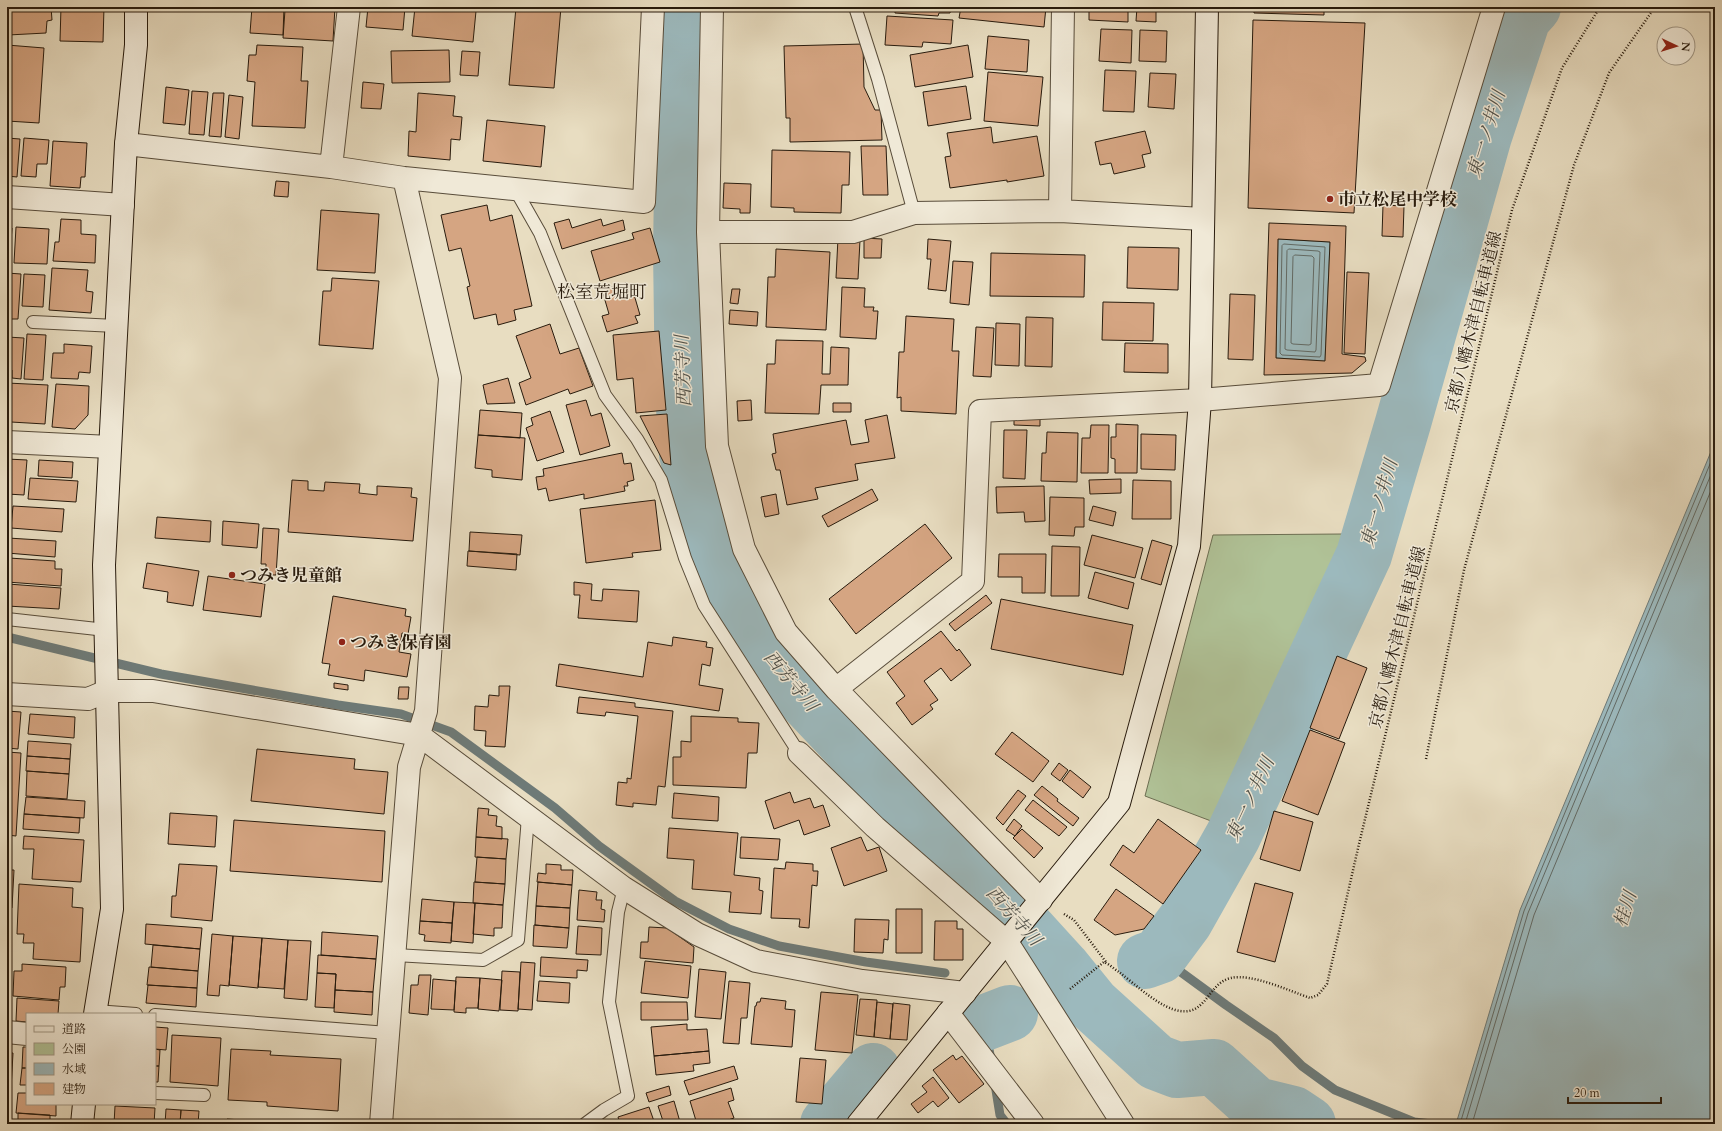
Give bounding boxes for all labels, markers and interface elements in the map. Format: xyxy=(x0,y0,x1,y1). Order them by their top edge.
north arrow xyxy=(1656,26,1696,66)
text: N xyxy=(1678,41,1693,52)
water label: 東一ノ井川 xyxy=(1461,86,1512,181)
place label: 市立松尾中学校 xyxy=(1338,188,1457,211)
marker: 市立松尾中学校 xyxy=(1325,194,1335,204)
street label: 京都八幡木津自転車道線 xyxy=(1440,229,1507,416)
district label: 松室荒堀町 xyxy=(557,280,647,305)
water label: 西芳寺川 xyxy=(670,333,697,407)
water label: 東一ノ井川 xyxy=(1355,455,1404,550)
street label: 京都八幡木津自転車道線 xyxy=(1364,544,1431,731)
place label: つみき児童館 xyxy=(240,564,342,587)
marker: つみき児童館 xyxy=(227,570,237,580)
place label: つみき保育園 xyxy=(350,631,452,654)
marker: つみき保育園 xyxy=(337,637,347,647)
water label: 西芳寺川 xyxy=(758,646,825,718)
water label: 東一ノ井川 xyxy=(1220,751,1282,845)
water label: 西芳寺川 xyxy=(980,881,1048,953)
water label: 桂川 xyxy=(1608,886,1644,930)
legend xyxy=(26,1013,156,1105)
text: 道路 xyxy=(62,1021,86,1037)
text: 公園 xyxy=(62,1041,86,1057)
text: 水域 xyxy=(62,1061,86,1077)
scale bar xyxy=(1568,1079,1661,1105)
text: 建物 xyxy=(62,1081,86,1097)
text: 20 m xyxy=(1574,1085,1601,1101)

